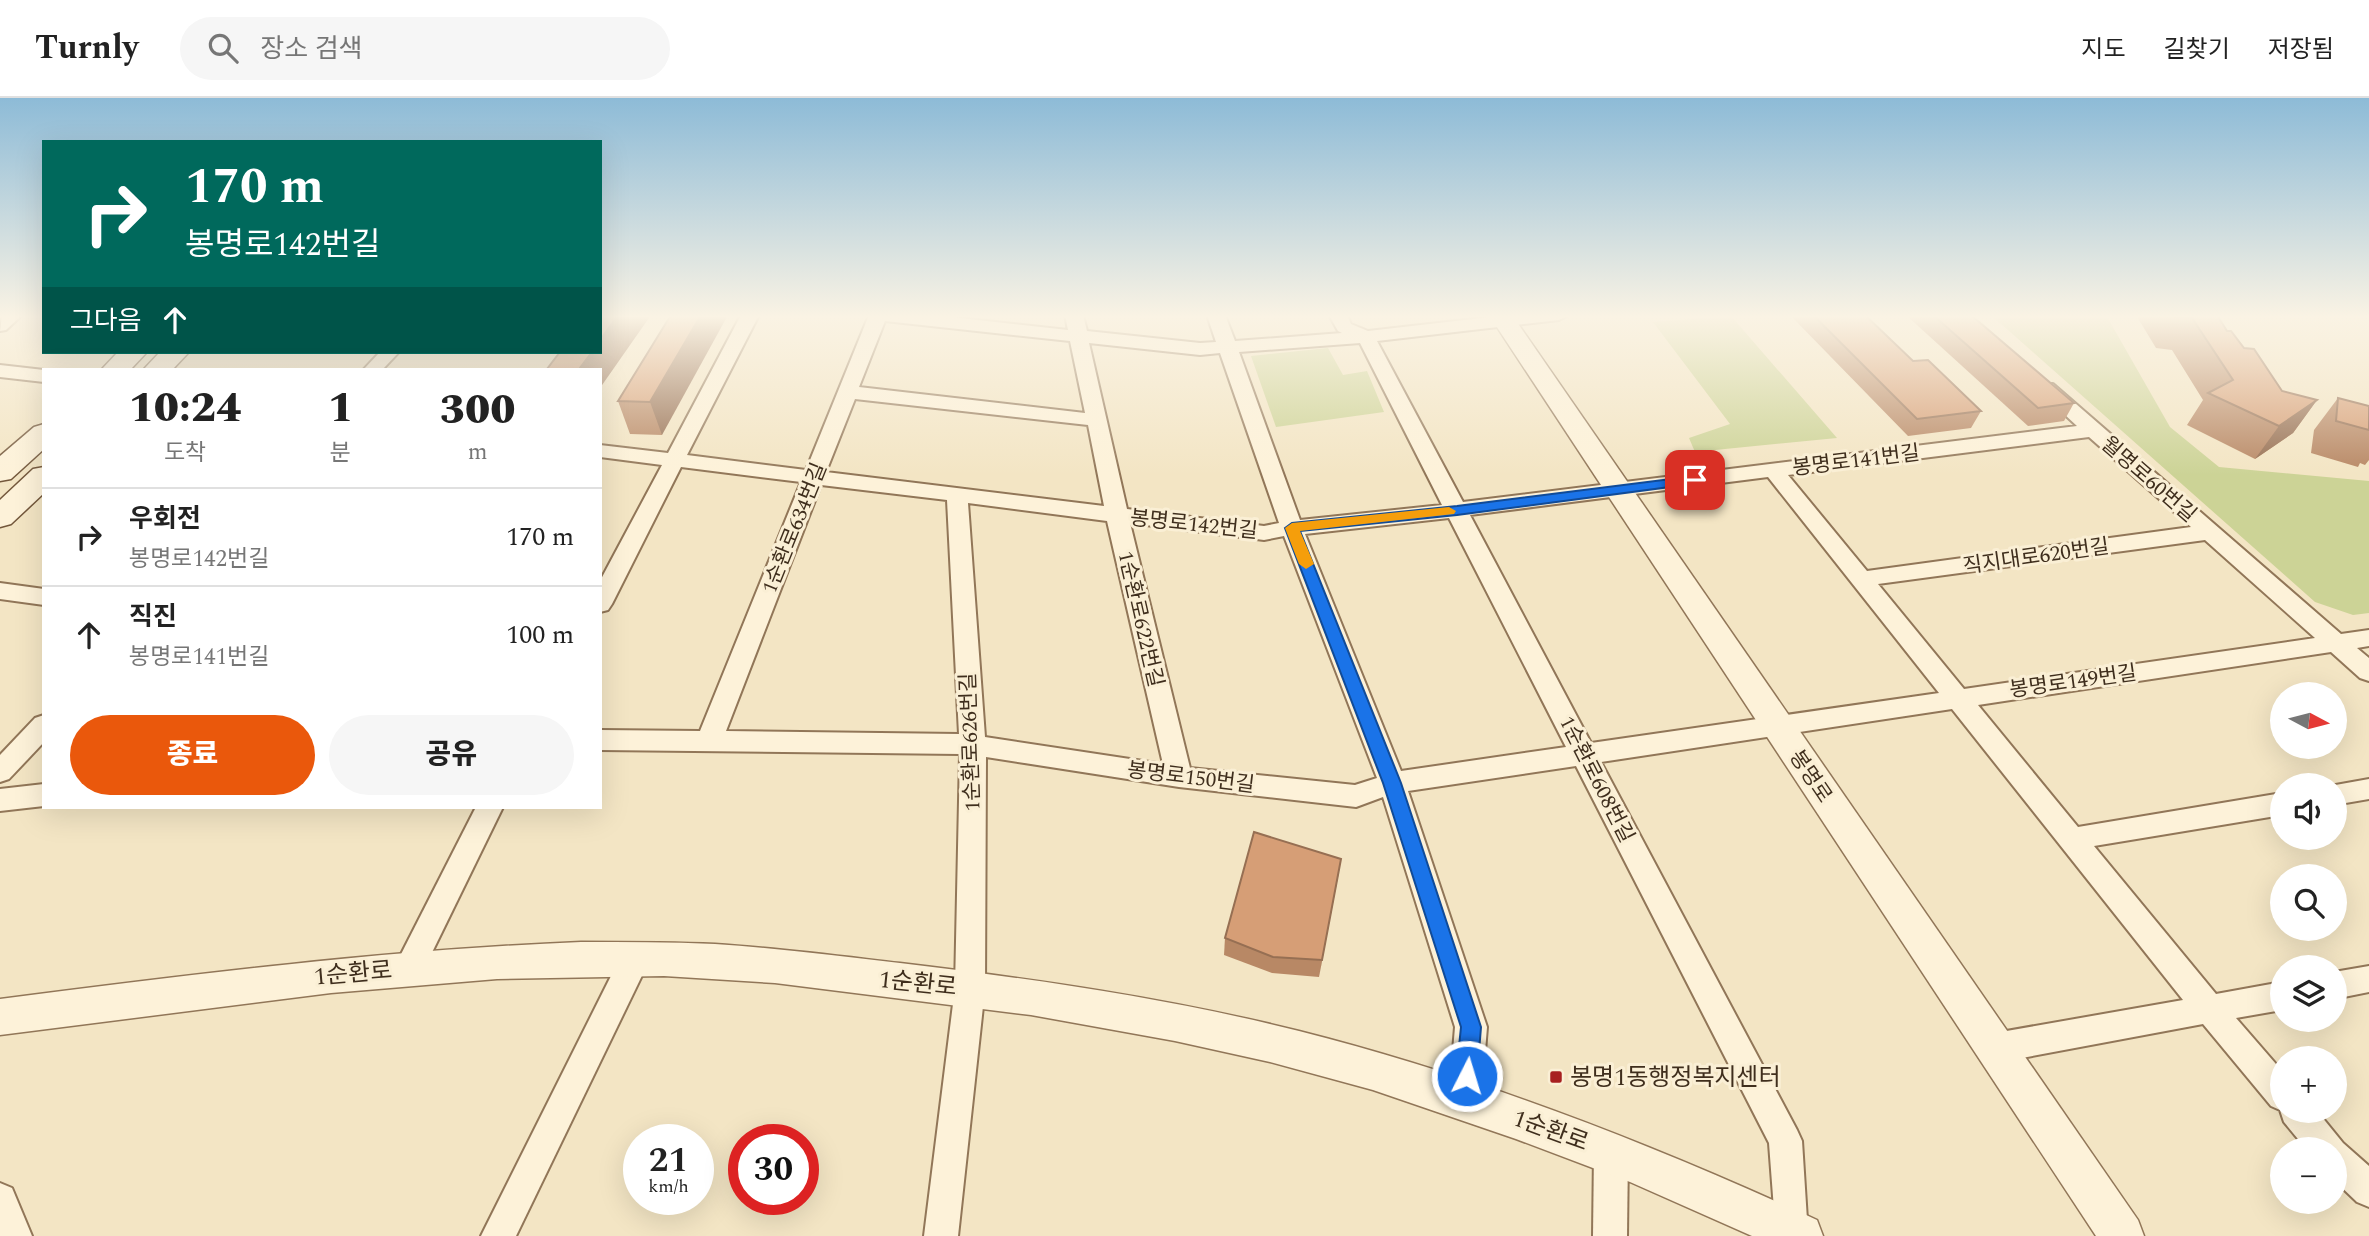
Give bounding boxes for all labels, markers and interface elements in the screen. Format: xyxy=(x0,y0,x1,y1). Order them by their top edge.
search box xyxy=(180,17,670,80)
text: Turnly xyxy=(35,23,138,73)
icon: search xyxy=(204,29,242,67)
text: 장소 검색 xyxy=(260,29,363,69)
text: 지도 xyxy=(2081,32,2126,68)
text: 길찾기 xyxy=(2164,32,2230,68)
text: 저장됨 xyxy=(2268,32,2334,68)
text: 170 m xyxy=(185,150,324,225)
icon: right xyxy=(70,168,161,259)
text: 봉명로142번길 xyxy=(185,221,380,270)
text: 그다음 xyxy=(70,301,142,341)
icon: ahead xyxy=(156,301,194,339)
text: 10:24 xyxy=(129,377,241,440)
text: 1 xyxy=(328,377,353,440)
text: 300 xyxy=(440,379,515,442)
street label: 월명로60번길 xyxy=(2093,429,2203,530)
text: m xyxy=(468,435,487,470)
text: 도착 xyxy=(164,436,206,471)
text: 분 xyxy=(330,436,351,471)
street label: 봉명로141번길 xyxy=(1791,437,1922,485)
pin xyxy=(1665,450,1725,510)
street label: 1순환로634번길 xyxy=(754,458,836,599)
icon: arrive xyxy=(1676,461,1714,499)
text: 우회전 xyxy=(129,499,201,539)
street label: 봉명로142번길 xyxy=(1129,502,1259,548)
text: 170 m xyxy=(506,517,574,557)
icon: right xyxy=(70,518,108,556)
street label: 직지대로620번길 xyxy=(1961,531,2111,583)
text: 봉명로142번길 xyxy=(129,542,269,577)
street label: 1순환로622번길 xyxy=(1109,548,1171,690)
text: 직진 xyxy=(129,597,177,637)
text: 100 m xyxy=(506,615,574,655)
icon: ahead xyxy=(70,616,108,654)
text: 봉명로141번길 xyxy=(129,640,269,675)
street label: 봉명로149번길 xyxy=(2007,657,2139,707)
street label: 1순환로626번길 xyxy=(953,672,989,812)
north arrow xyxy=(2270,682,2347,760)
map controls xyxy=(2270,682,2347,1214)
street label: 1순환로608번길 xyxy=(1550,710,1642,848)
button: 종료 xyxy=(70,715,315,795)
button: 공유 xyxy=(329,715,574,795)
street label: 봉명로 xyxy=(1781,744,1840,810)
street label: 봉명로150번길 xyxy=(1125,754,1256,802)
button: sound xyxy=(2270,773,2347,850)
button: search xyxy=(2270,864,2347,941)
street label: 1순환로 xyxy=(313,953,394,995)
button: layers xyxy=(2270,955,2347,1032)
street label: 1순환로 xyxy=(877,962,959,1006)
position arrow xyxy=(1430,1039,1504,1113)
button: + xyxy=(2270,1046,2347,1123)
place label: 봉명1동행정복지센터 xyxy=(1570,1060,1781,1096)
marker: 봉명1동행정복지센터 xyxy=(1548,1069,1564,1085)
street label: 1순환로 xyxy=(1508,1101,1594,1161)
speed limit sign: 30 xyxy=(728,1124,819,1215)
text: 21 xyxy=(649,1134,688,1187)
button: − xyxy=(2270,1137,2347,1214)
text: km/h xyxy=(648,1173,689,1200)

